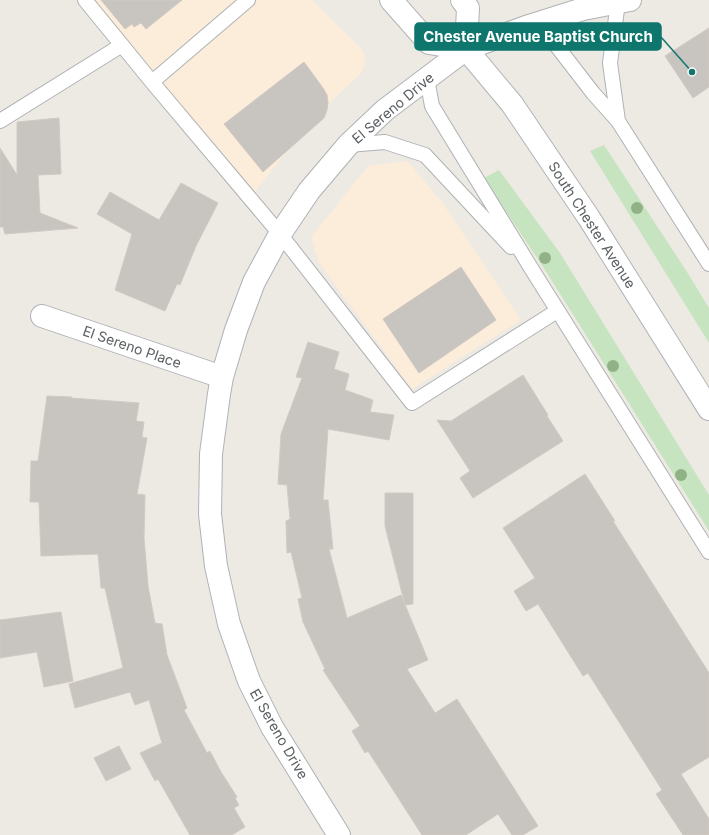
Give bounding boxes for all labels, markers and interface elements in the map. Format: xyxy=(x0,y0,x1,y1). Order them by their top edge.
callout: Chester Avenue Baptist Church xyxy=(415,23,661,50)
text: Chester Avenue Baptist Church xyxy=(423,27,653,46)
street label: El Sereno Drive xyxy=(348,69,437,147)
street label: South Chester Avenue xyxy=(545,158,640,291)
street label: El Sereno Place xyxy=(81,322,184,371)
street label: El Sereno Drive xyxy=(247,686,312,782)

